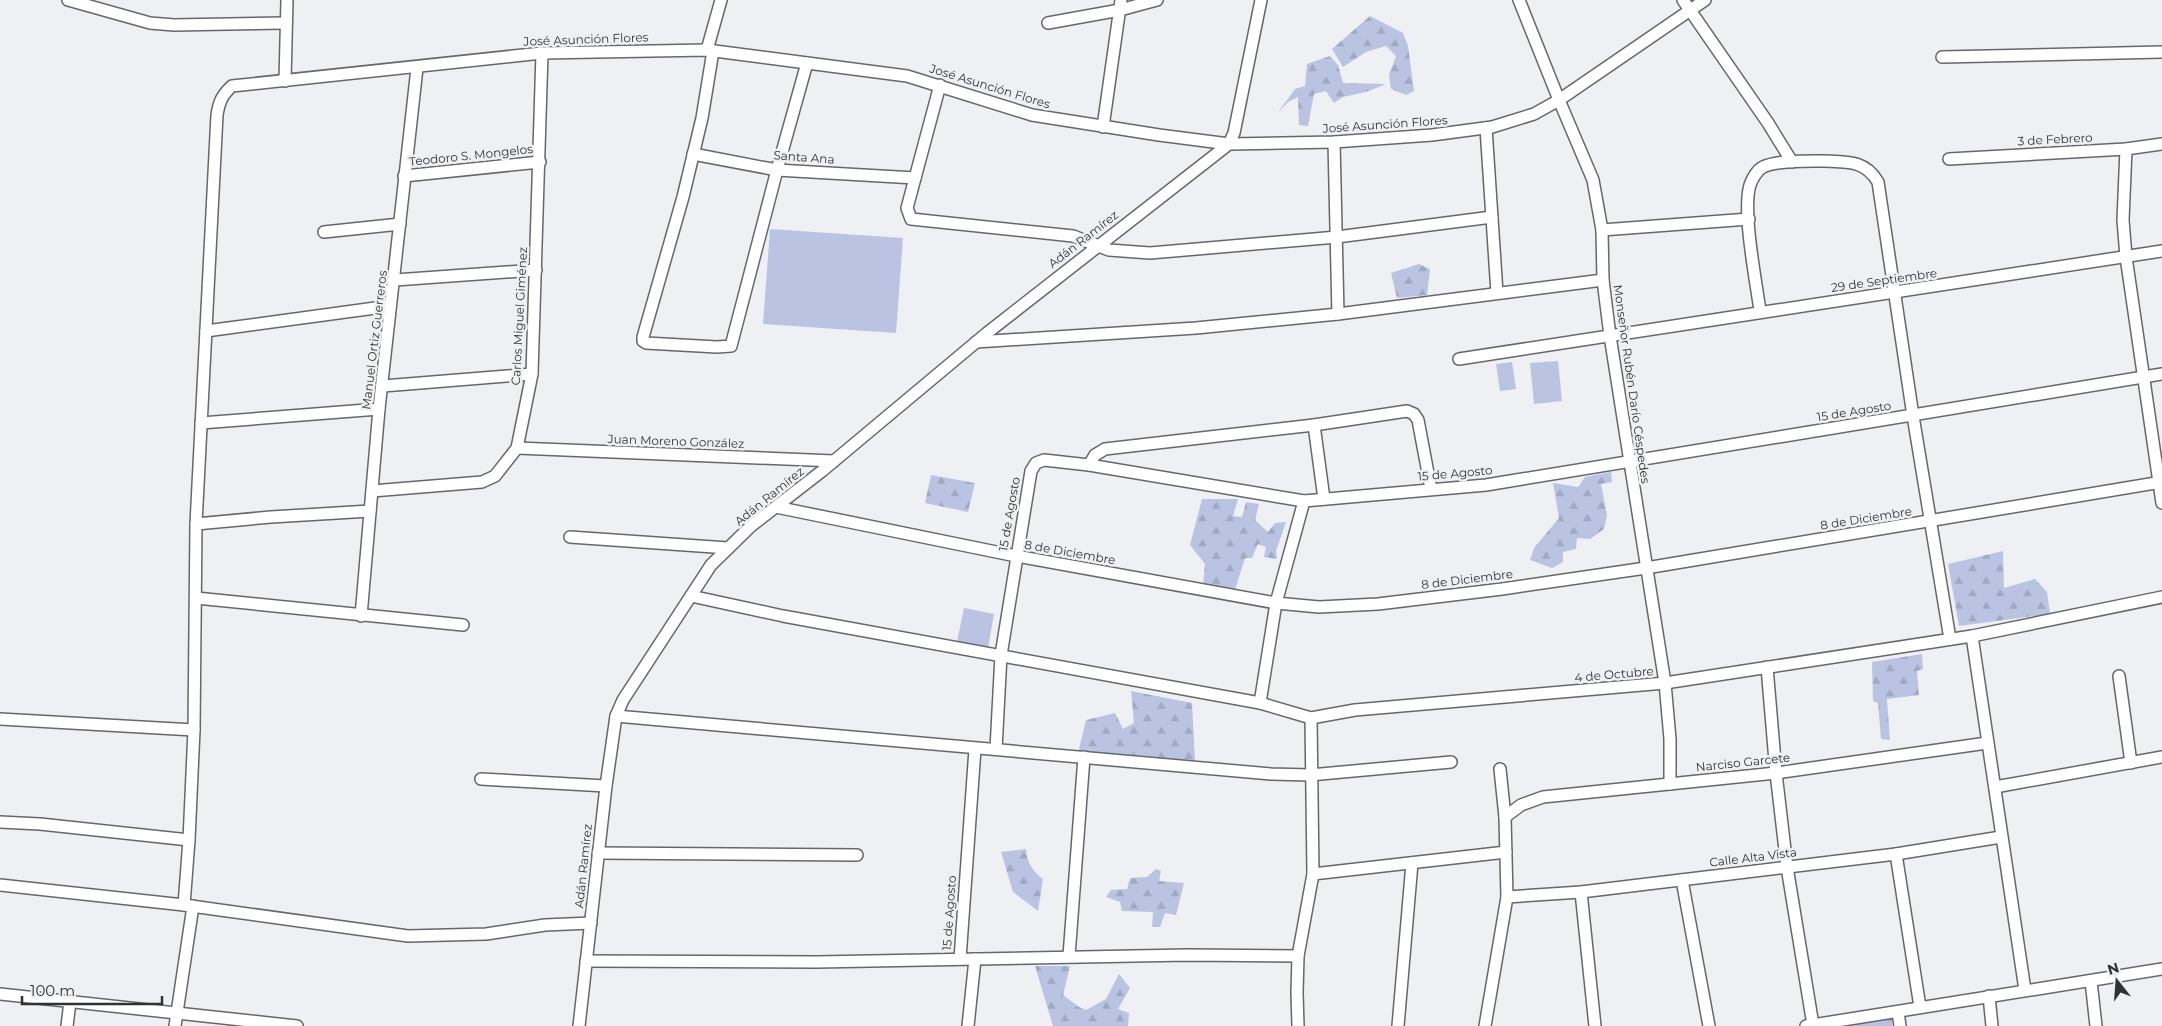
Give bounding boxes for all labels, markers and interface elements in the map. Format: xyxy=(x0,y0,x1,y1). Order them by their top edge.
street label: José Asunción Flores xyxy=(522,29,649,49)
street label: José Asunción Flores xyxy=(927,60,1052,112)
street label: José Asunción Flores xyxy=(1321,112,1448,136)
street label: 3 de Febrero xyxy=(2017,130,2093,148)
street label: Teodoro S. Mongelos xyxy=(408,141,534,169)
street label: Santa Ana xyxy=(773,147,835,167)
street label: Adán Ramírez xyxy=(1045,207,1121,271)
street label: Carlos Miguel Giménez xyxy=(508,246,530,386)
street label: 29 de Septiembre xyxy=(1830,265,1938,295)
street label: Manuel Ortiz Guerreros xyxy=(358,269,390,410)
street label: Monseñor Rubén Darío Céspedes xyxy=(1611,284,1653,485)
street label: 15 de Agosto xyxy=(1816,398,1892,424)
street label: Juan Moreno González xyxy=(606,431,745,451)
street label: 15 de Agosto xyxy=(1417,462,1493,484)
street label: Adán Ramírez xyxy=(731,464,807,528)
street label: 15 de Agosto xyxy=(995,476,1023,552)
street label: 8 de Diciembre xyxy=(1819,503,1913,533)
street label: 8 de Diciembre xyxy=(1023,537,1117,567)
street label: 8 de Diciembre xyxy=(1420,566,1514,592)
street label: 4 de Octubre xyxy=(1574,663,1654,685)
street label: Narciso Garcete xyxy=(1695,750,1791,774)
street label: Adán Ramírez xyxy=(571,823,595,909)
street label: Calle Alta Vista xyxy=(1708,844,1798,870)
street label: 15 de Agosto xyxy=(939,875,959,951)
north arrow xyxy=(2092,956,2142,1006)
text: N xyxy=(2105,958,2121,979)
scale bar xyxy=(22,974,162,1006)
text: 100 m xyxy=(30,981,75,1000)

